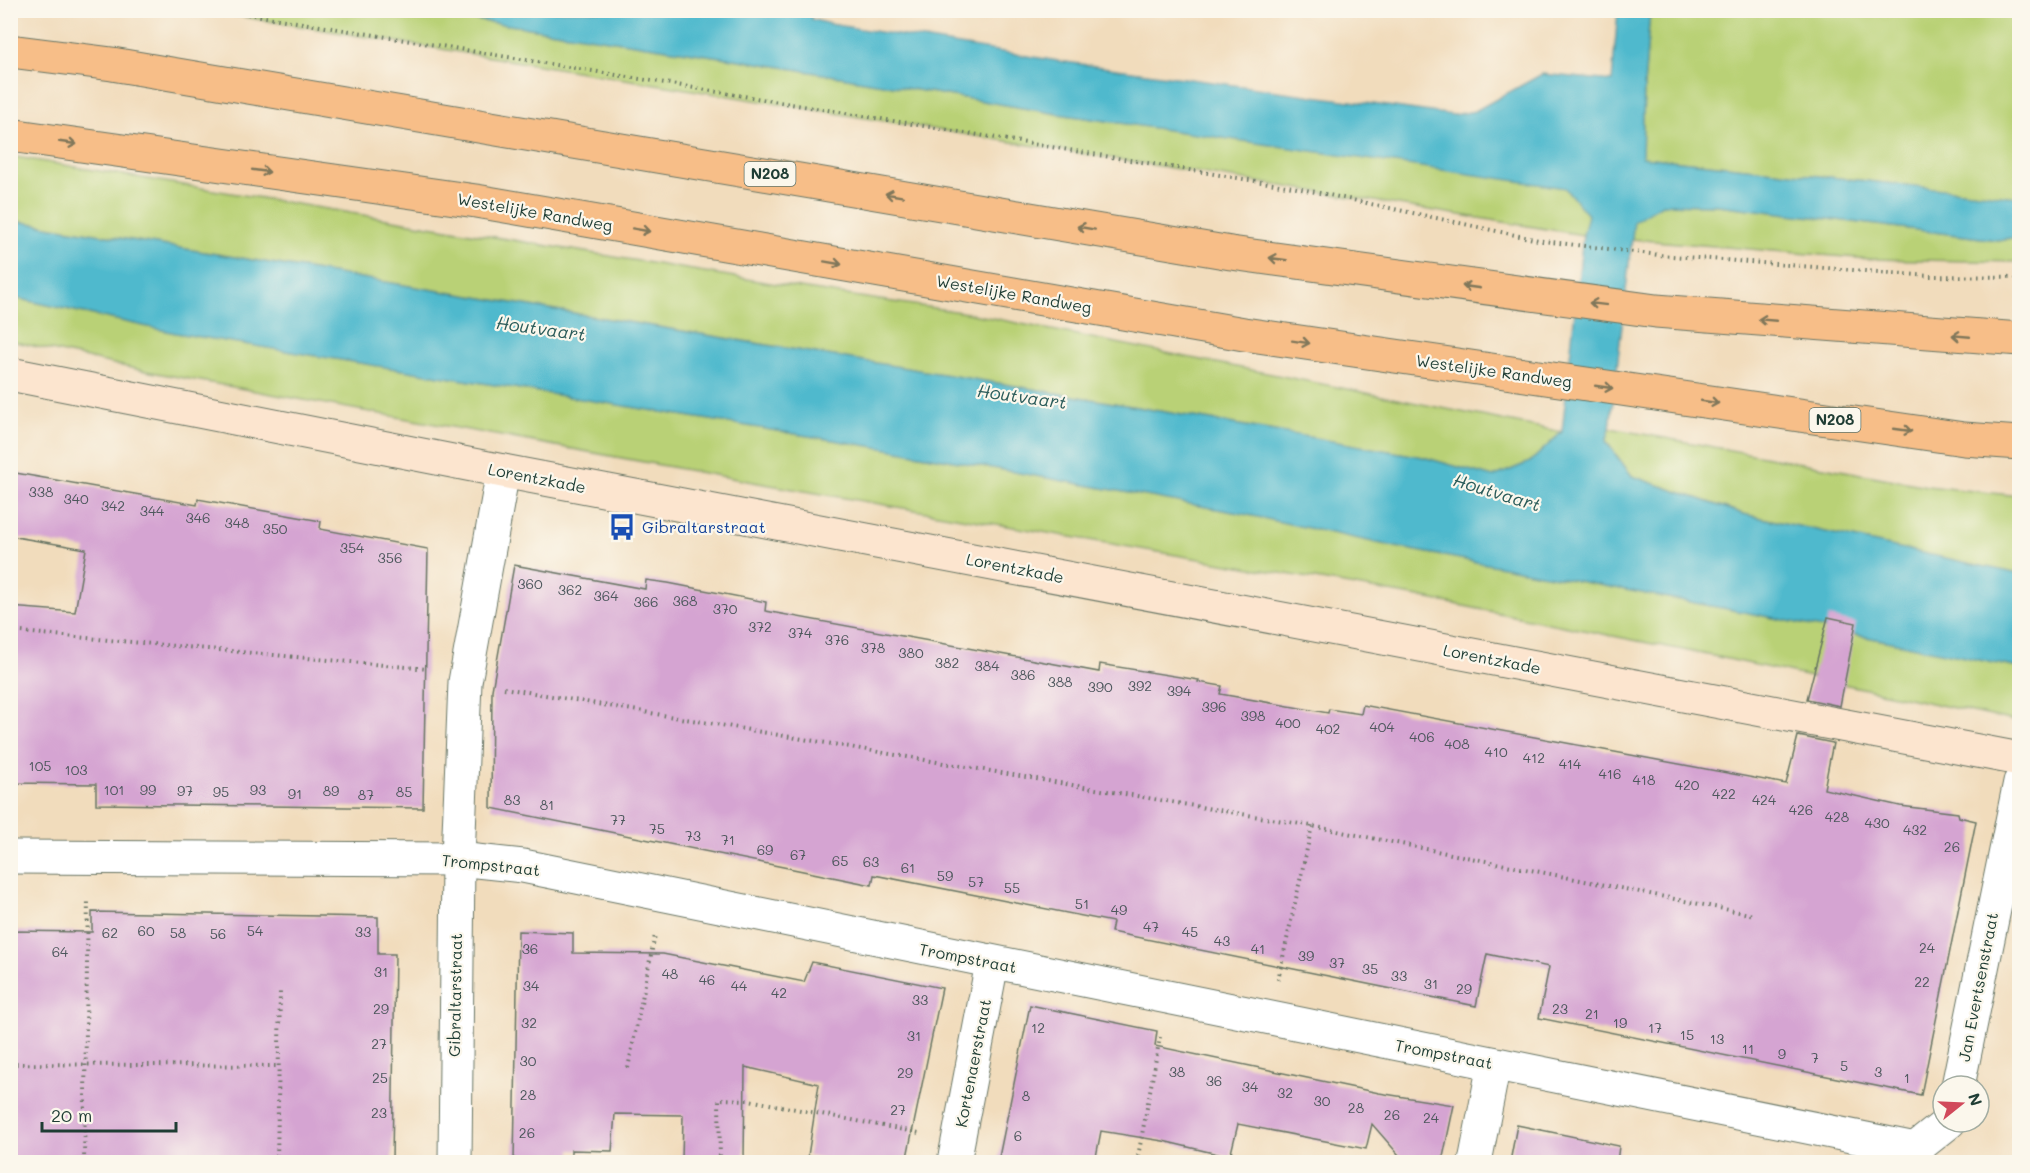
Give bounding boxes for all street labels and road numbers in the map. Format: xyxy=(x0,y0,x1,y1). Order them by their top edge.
road number: N208 xyxy=(744,162,796,186)
street label: Westelijke Randweg xyxy=(456,188,614,236)
street label: Westelijke Randweg xyxy=(935,270,1093,318)
street label: Westelijke Randweg xyxy=(1415,349,1573,392)
road number: N208 xyxy=(1810,408,1860,432)
street label: Lorentzkade xyxy=(486,458,588,497)
street label: Lorentzkade xyxy=(964,548,1066,587)
street label: Lorentzkade xyxy=(1441,639,1543,678)
street label: Trompstraat xyxy=(441,849,541,880)
street label: Jan Evertsenstraat xyxy=(1953,910,2002,1063)
street label: Gibraltarstraat xyxy=(443,933,466,1057)
street label: Trompstraat xyxy=(918,938,1019,977)
street label: Kortenaerstraat xyxy=(950,997,995,1129)
street label: Trompstraat xyxy=(1394,1034,1495,1073)

